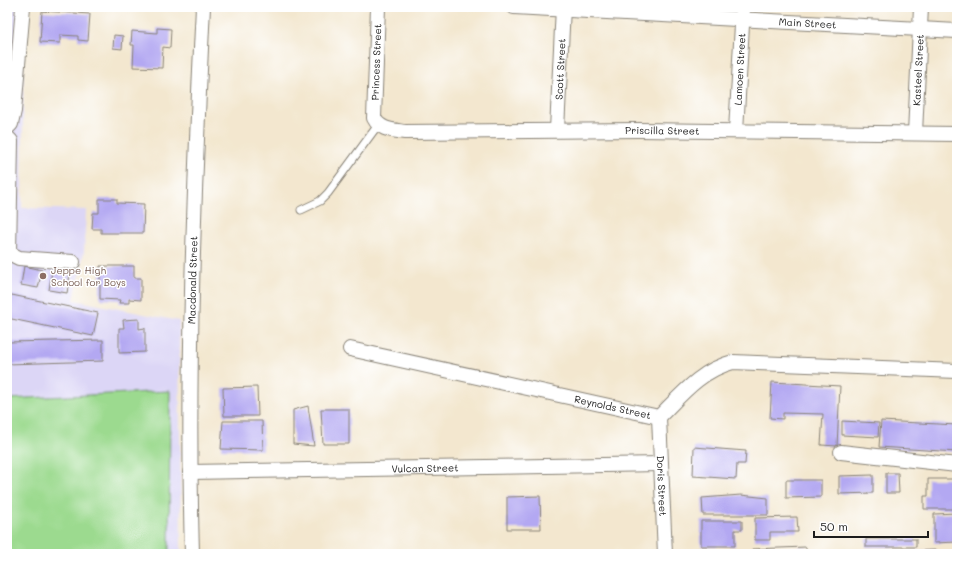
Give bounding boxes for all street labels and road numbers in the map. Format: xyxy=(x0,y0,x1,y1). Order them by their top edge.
street label: Main Street xyxy=(778,14,837,31)
street label: Princess Street xyxy=(368,23,384,101)
street label: Lamoen Street xyxy=(730,33,749,106)
street label: Kasteel Street xyxy=(909,34,927,106)
street label: Scott Street xyxy=(551,38,568,100)
street label: Priscilla Street xyxy=(625,123,700,138)
street label: Macdonald Street xyxy=(184,236,200,324)
street label: Reynolds Street xyxy=(573,392,652,422)
street label: Doris Street xyxy=(654,455,670,517)
street label: Vulcan Street xyxy=(391,460,459,476)

